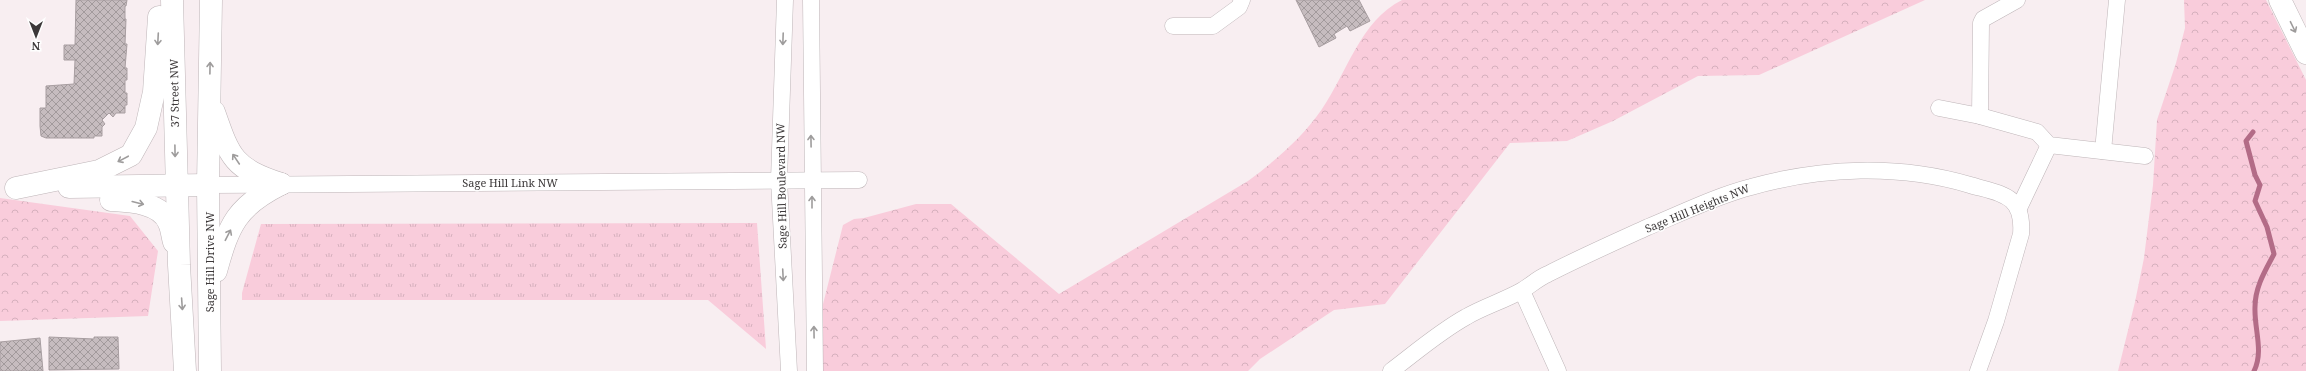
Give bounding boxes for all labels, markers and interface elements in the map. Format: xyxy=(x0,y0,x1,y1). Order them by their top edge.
north arrow xyxy=(16,16,56,56)
one-way arrow xyxy=(2290,20,2297,32)
one-way arrow xyxy=(154,32,162,45)
one-way arrow xyxy=(779,32,787,45)
text: N xyxy=(31,39,40,54)
street label: 37 Street NW xyxy=(166,58,182,127)
one-way arrow xyxy=(206,62,214,75)
street label: Sage Hill Boulevard NW xyxy=(772,122,790,249)
one-way arrow xyxy=(807,135,815,148)
one-way arrow xyxy=(171,144,179,157)
one-way arrow xyxy=(231,153,239,165)
one-way arrow xyxy=(117,156,129,163)
street label: Sage Hill Link NW xyxy=(462,175,558,190)
street label: Sage Hill Heights NW xyxy=(1643,180,1752,236)
one-way arrow xyxy=(808,196,816,209)
one-way arrow xyxy=(131,199,144,207)
street label: Sage Hill Drive NW xyxy=(202,211,217,312)
one-way arrow xyxy=(225,229,232,241)
one-way arrow xyxy=(780,268,787,281)
one-way arrow xyxy=(178,297,185,310)
one-way arrow xyxy=(810,326,818,339)

